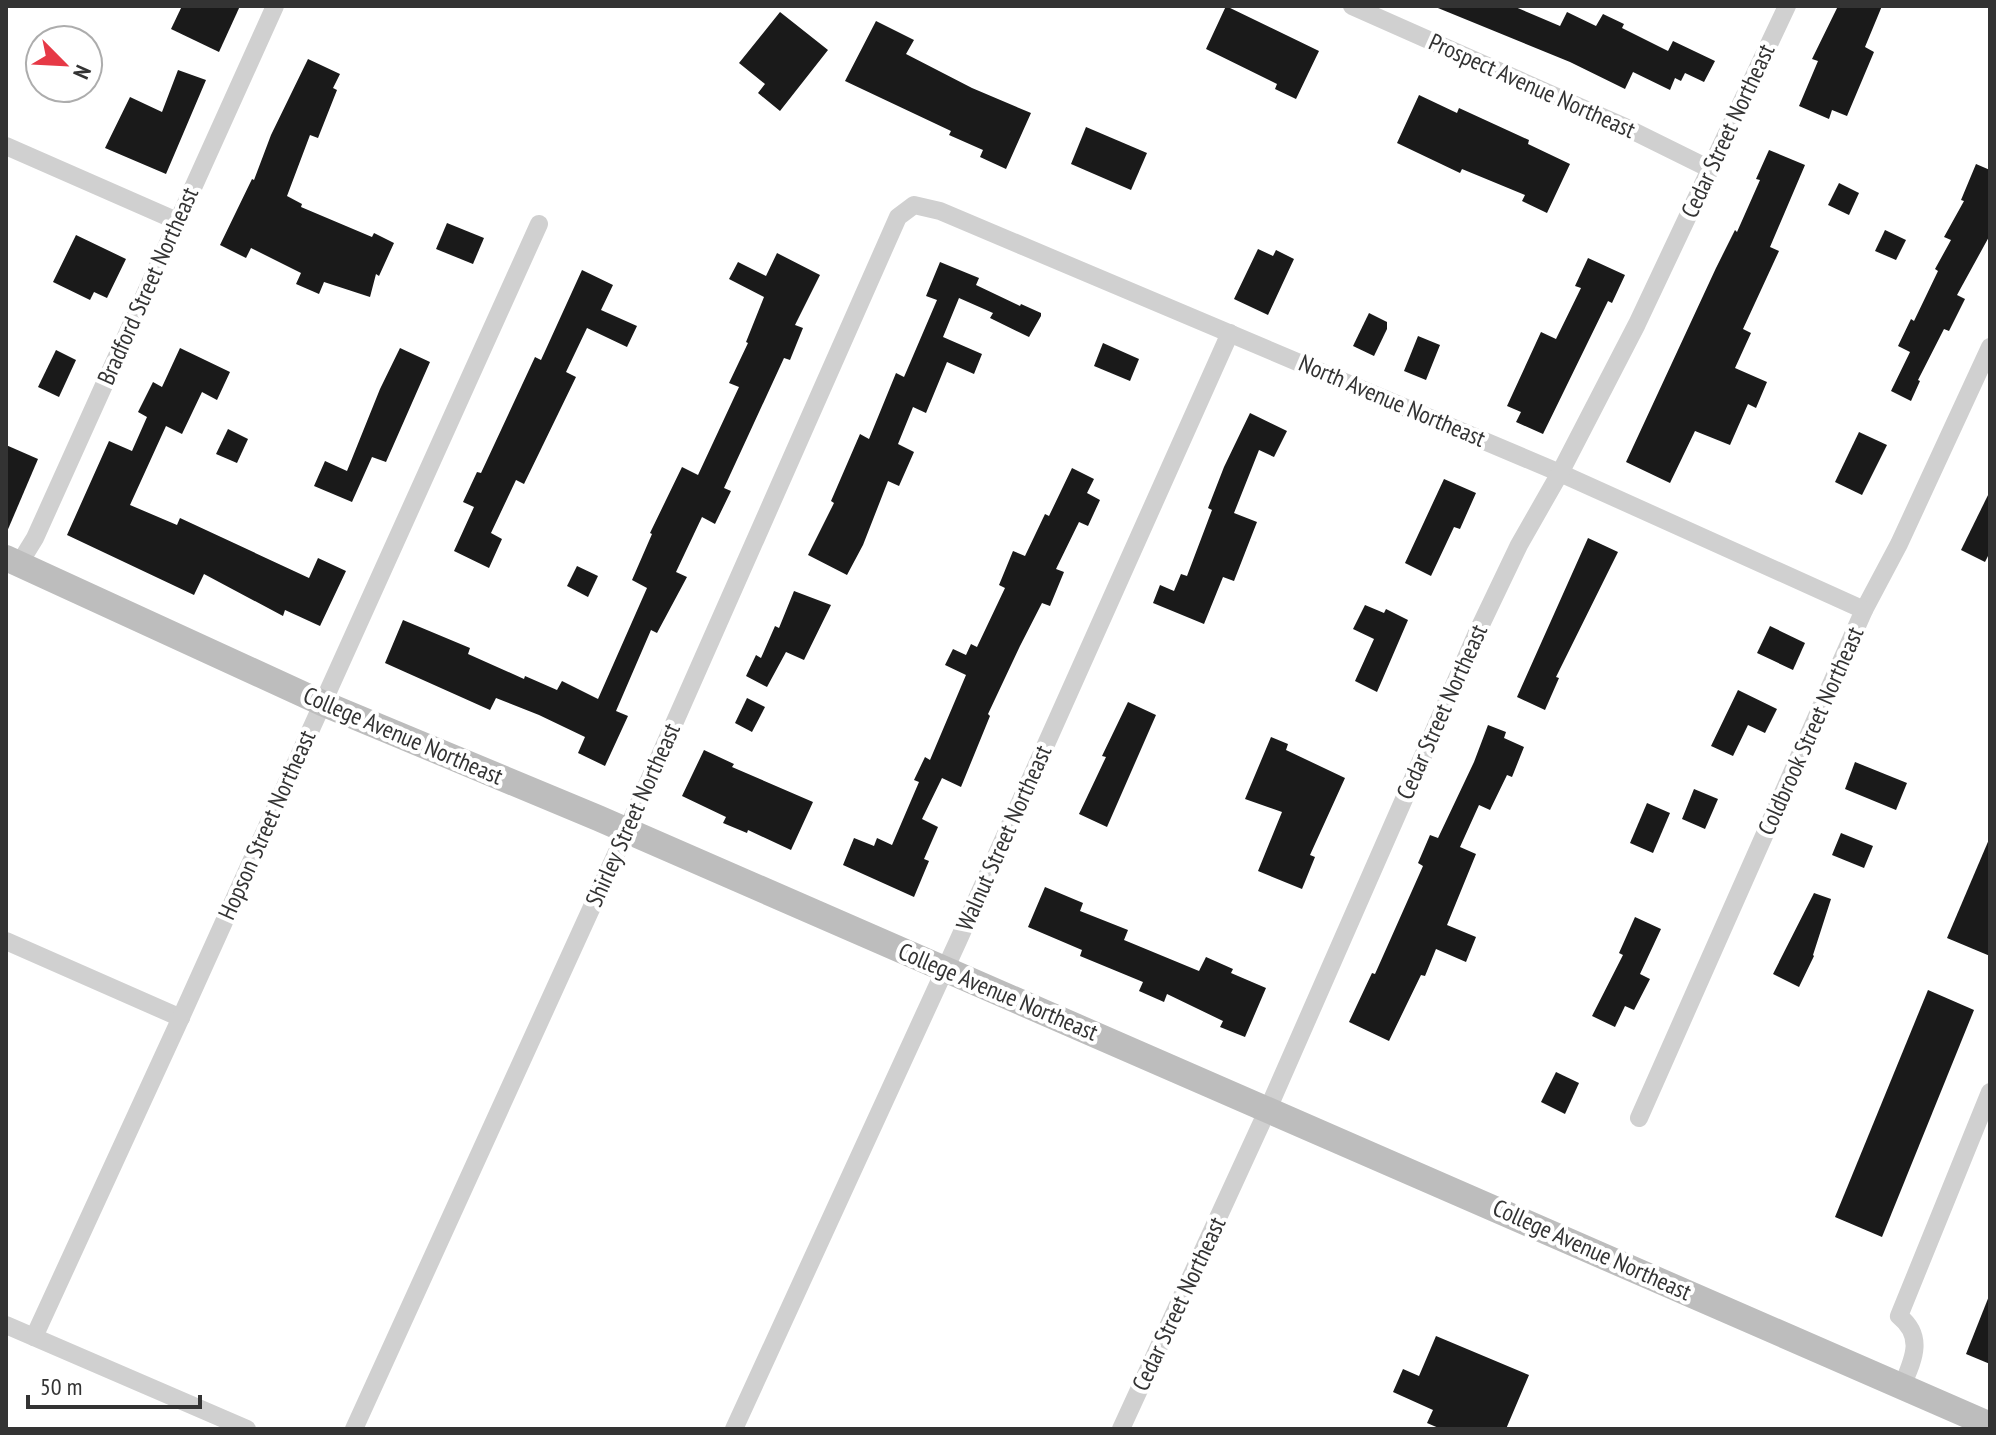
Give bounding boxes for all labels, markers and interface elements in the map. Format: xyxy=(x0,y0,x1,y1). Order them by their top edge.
north arrow xyxy=(24,24,104,104)
street label: Prospect Avenue Northeast xyxy=(1424,26,1641,145)
street label: Cedar Street Northeast xyxy=(1674,38,1782,223)
text: N xyxy=(67,61,97,83)
street label: Bradford Street Northeast xyxy=(90,182,205,389)
street label: North Avenue Northeast xyxy=(1294,347,1490,454)
street label: Cedar Street Northeast xyxy=(1389,619,1494,804)
street label: Coldbrook Street Northeast xyxy=(1751,621,1871,840)
street label: College Avenue Northeast xyxy=(299,679,508,792)
street label: Shirley Street Northeast xyxy=(578,718,687,911)
street label: Hopson Street Northeast xyxy=(211,725,322,924)
street label: Walnut Street Northeast xyxy=(949,740,1058,935)
street label: College Avenue Northeast xyxy=(894,935,1103,1048)
street label: College Avenue Northeast xyxy=(1488,1192,1697,1307)
street label: Cedar Street Northeast xyxy=(1125,1211,1233,1396)
scale bar xyxy=(28,1359,200,1409)
text: 50 m xyxy=(40,1371,82,1402)

